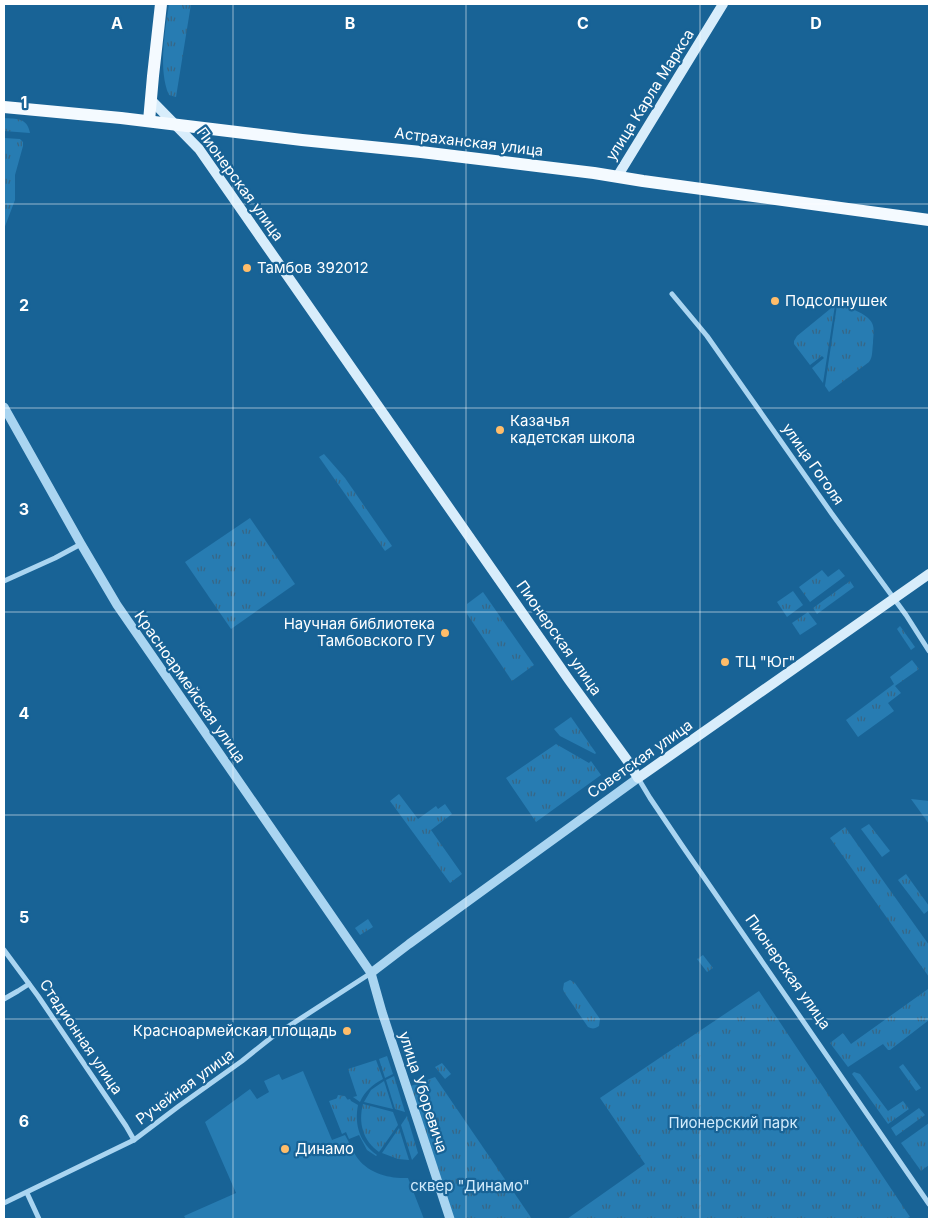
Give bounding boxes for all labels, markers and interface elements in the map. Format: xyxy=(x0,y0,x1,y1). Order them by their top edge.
text: A xyxy=(111,13,123,33)
text: B xyxy=(345,13,355,33)
text: C xyxy=(577,13,589,33)
text: D xyxy=(810,13,822,33)
street label: улица Карла Маркса xyxy=(601,25,698,164)
text: 1 xyxy=(21,92,27,112)
street label: Пионерская улица xyxy=(193,123,288,244)
street label: Астраханская улица xyxy=(394,123,544,160)
place label: Тамбов 392012 xyxy=(257,258,369,277)
marker: Тамбов 392012 xyxy=(241,262,253,274)
place label: Подсолнушек xyxy=(785,291,887,310)
text: 2 xyxy=(19,295,29,315)
marker: Подсолнушек xyxy=(769,295,781,307)
place label: Казачья кадетская школа xyxy=(510,411,635,447)
street label: улица Гоголя xyxy=(778,419,849,508)
marker: Казачья кадетская школа xyxy=(494,424,506,436)
text: 3 xyxy=(19,499,29,519)
street label: Пионерская улица xyxy=(513,577,606,699)
street label: Красноармейская улица xyxy=(131,607,250,766)
place label: Научная библиотека Тамбовского ГУ xyxy=(284,614,436,650)
marker: Научная библиотека Тамбовского ГУ xyxy=(439,627,451,639)
place label: ТЦ "Юг" xyxy=(735,652,795,671)
marker: ТЦ "Юг" xyxy=(719,656,731,668)
text: 4 xyxy=(19,703,30,723)
street label: Советская улица xyxy=(583,715,696,802)
text: 5 xyxy=(19,907,29,927)
street label: Пионерская улица xyxy=(742,911,835,1033)
street label: Стадионная улица xyxy=(36,975,127,1098)
place label: Красноармейская площадь xyxy=(133,1021,337,1040)
marker: Красноармейская площадь xyxy=(341,1025,353,1037)
street label: улица Уборевича xyxy=(395,1029,452,1155)
street label: Ручейная улица xyxy=(132,1045,237,1129)
text: 6 xyxy=(19,1111,29,1131)
park label: Пионерский парк xyxy=(668,1113,798,1132)
place label: Динамо xyxy=(295,1139,354,1158)
marker: Динамо xyxy=(279,1143,291,1155)
park label: сквер "Динамо" xyxy=(410,1176,530,1195)

